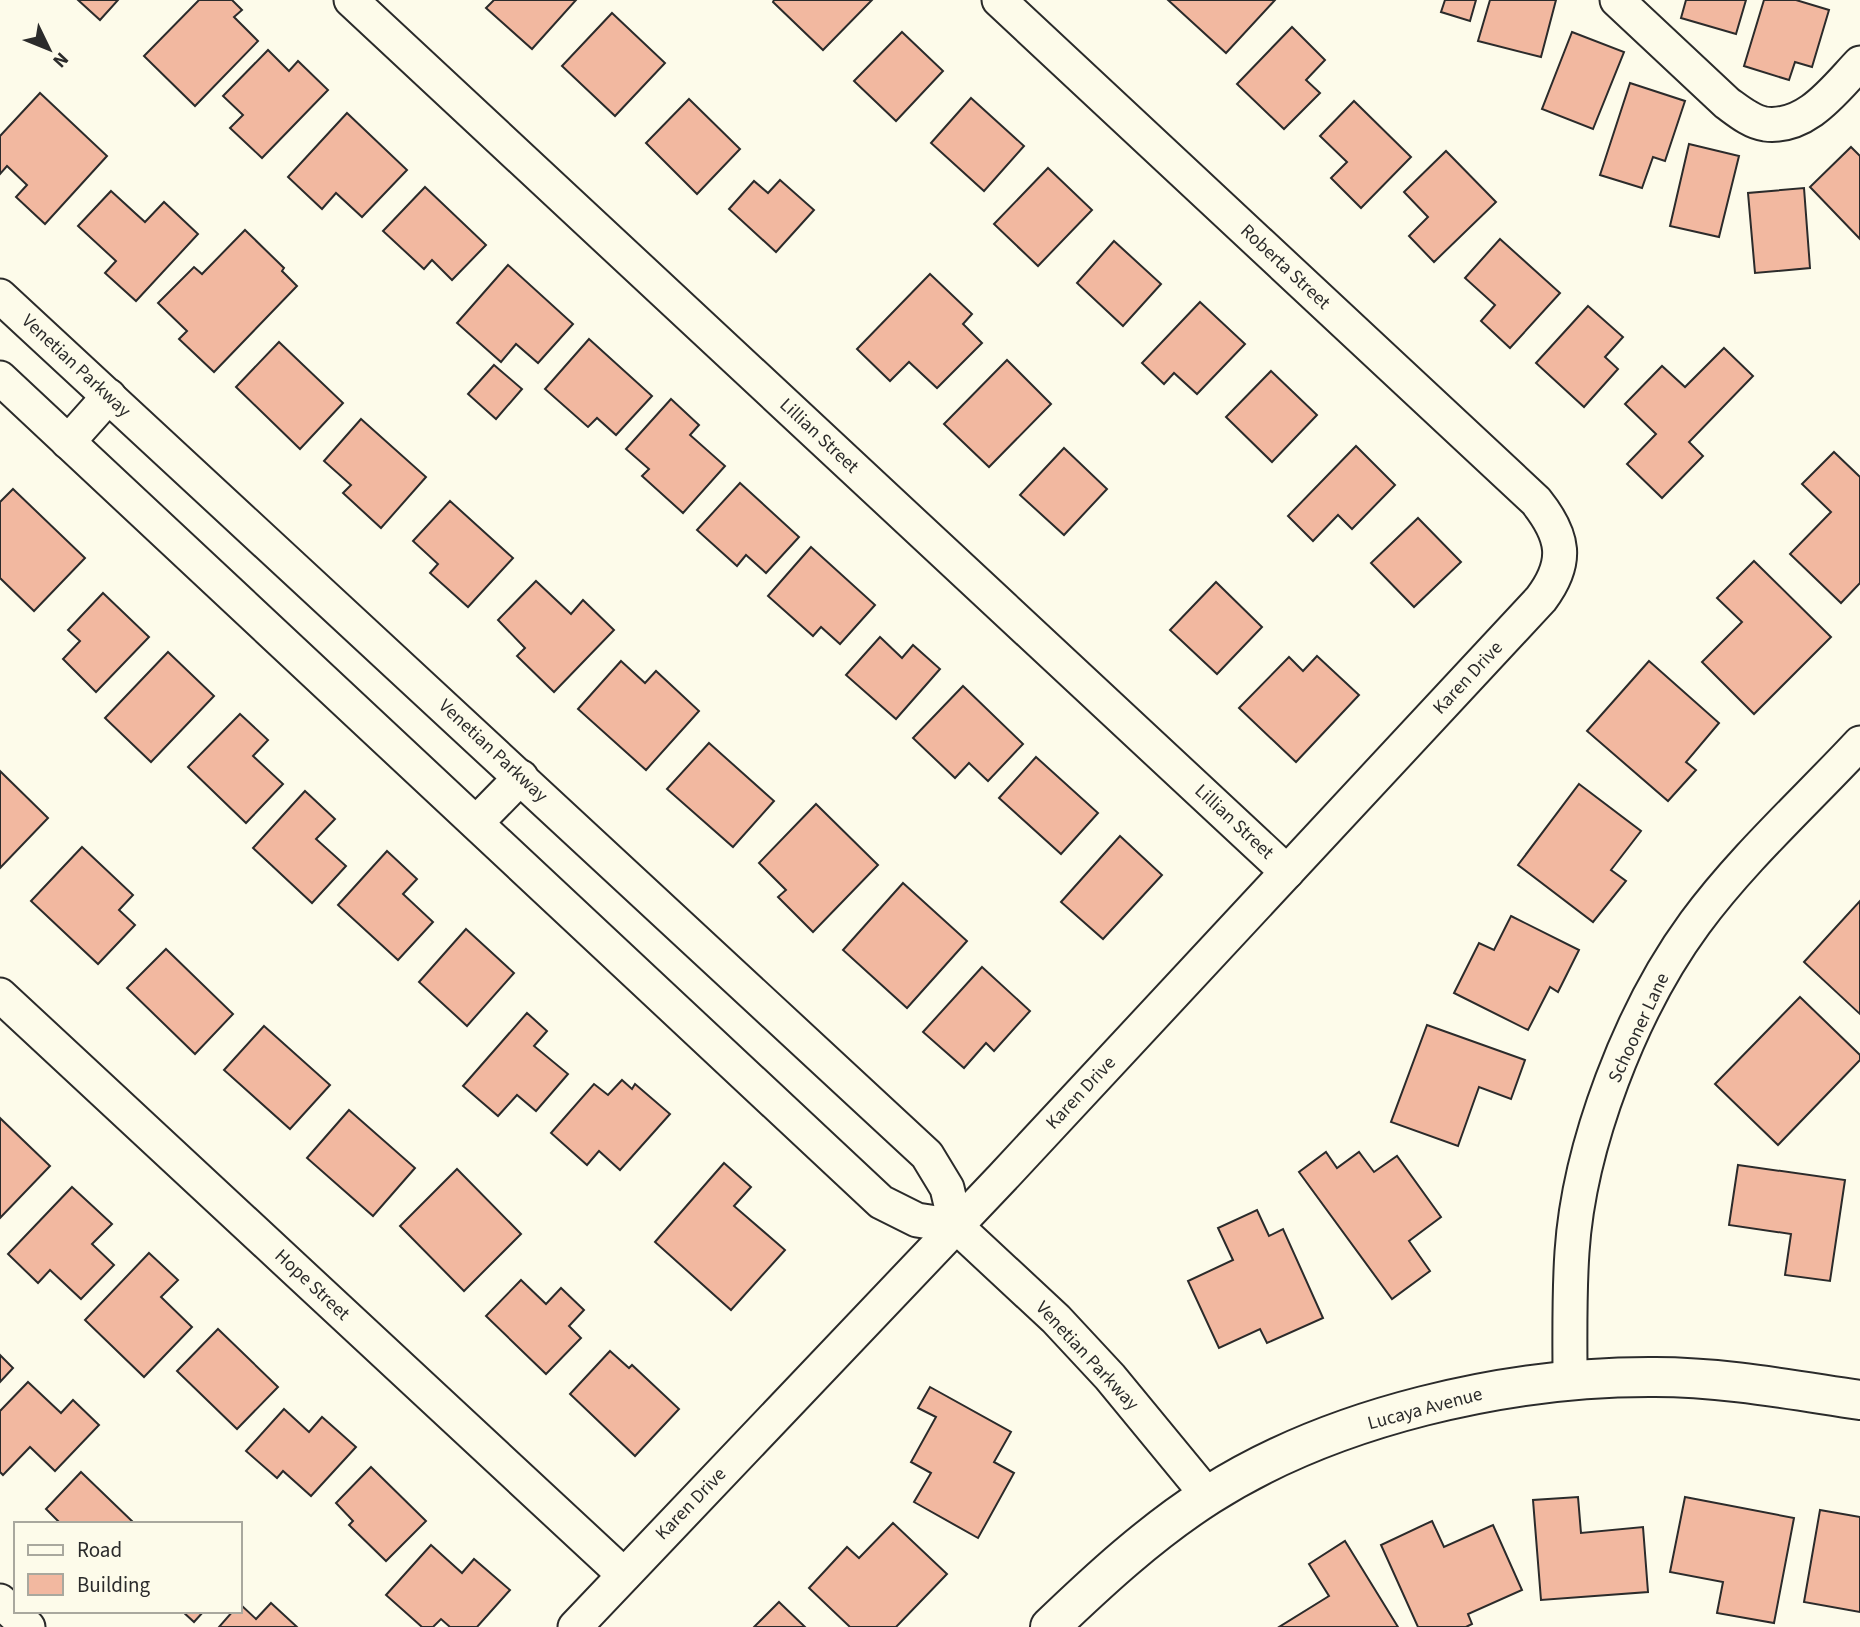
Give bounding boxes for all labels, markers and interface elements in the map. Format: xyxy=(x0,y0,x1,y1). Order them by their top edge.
north arrow xyxy=(14,14,84,84)
text: N xyxy=(46,46,75,73)
street label: Roberta Street xyxy=(1234,218,1336,316)
street label: Venetian Parkway xyxy=(15,308,137,424)
street label: Lillian Street xyxy=(773,392,865,480)
street label: Karen Drive xyxy=(1427,635,1509,721)
street label: Venetian Parkway xyxy=(432,693,554,809)
street label: Lillian Street xyxy=(1188,778,1280,866)
street label: Schooner Lane xyxy=(1602,969,1676,1087)
street label: Karen Drive xyxy=(1040,1050,1122,1136)
street label: Hope Street xyxy=(268,1243,356,1327)
street label: Venetian Parkway xyxy=(1029,1295,1145,1417)
street label: Lucaya Avenue xyxy=(1365,1381,1485,1437)
street label: Karen Drive xyxy=(649,1462,733,1546)
legend xyxy=(14,1522,242,1613)
text: Road xyxy=(77,1535,122,1565)
text: Building xyxy=(77,1570,151,1600)

